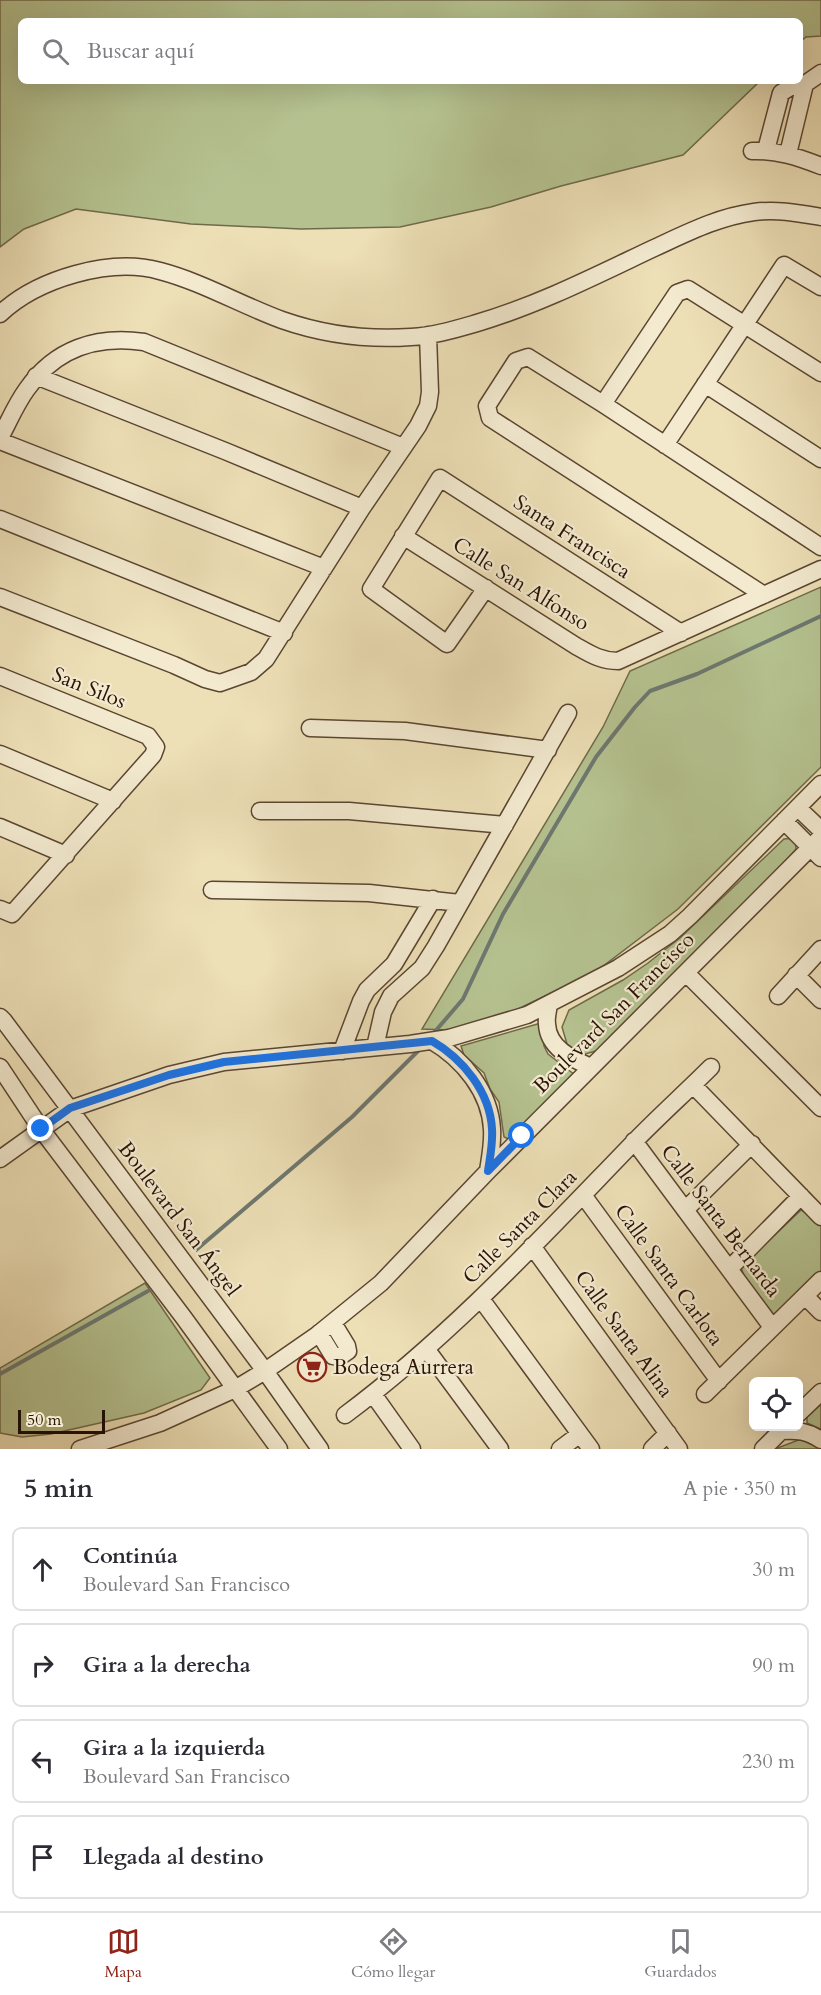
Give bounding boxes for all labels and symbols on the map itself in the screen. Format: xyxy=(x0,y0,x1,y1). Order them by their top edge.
street label: Santa Francisca xyxy=(508,488,636,586)
street label: Calle San Alfonso xyxy=(447,530,595,638)
street label: San Silos xyxy=(48,660,130,716)
street label: Boulevard San Francisco xyxy=(527,926,701,1100)
route end xyxy=(27,1115,53,1141)
route start xyxy=(508,1122,534,1148)
street label: Boulevard San Ángel xyxy=(111,1136,247,1302)
street label: Calle Santa Bernarda xyxy=(654,1139,788,1303)
street label: Calle Santa Clara xyxy=(456,1163,584,1291)
street label: Calle Santa Carlota xyxy=(608,1198,730,1352)
street label: Calle Santa Alina xyxy=(568,1264,680,1404)
supermarket icon: Bodega Aurrera xyxy=(296,1351,328,1383)
place label: Bodega Aurrera xyxy=(333,1353,474,1382)
scale bar xyxy=(18,1407,105,1434)

